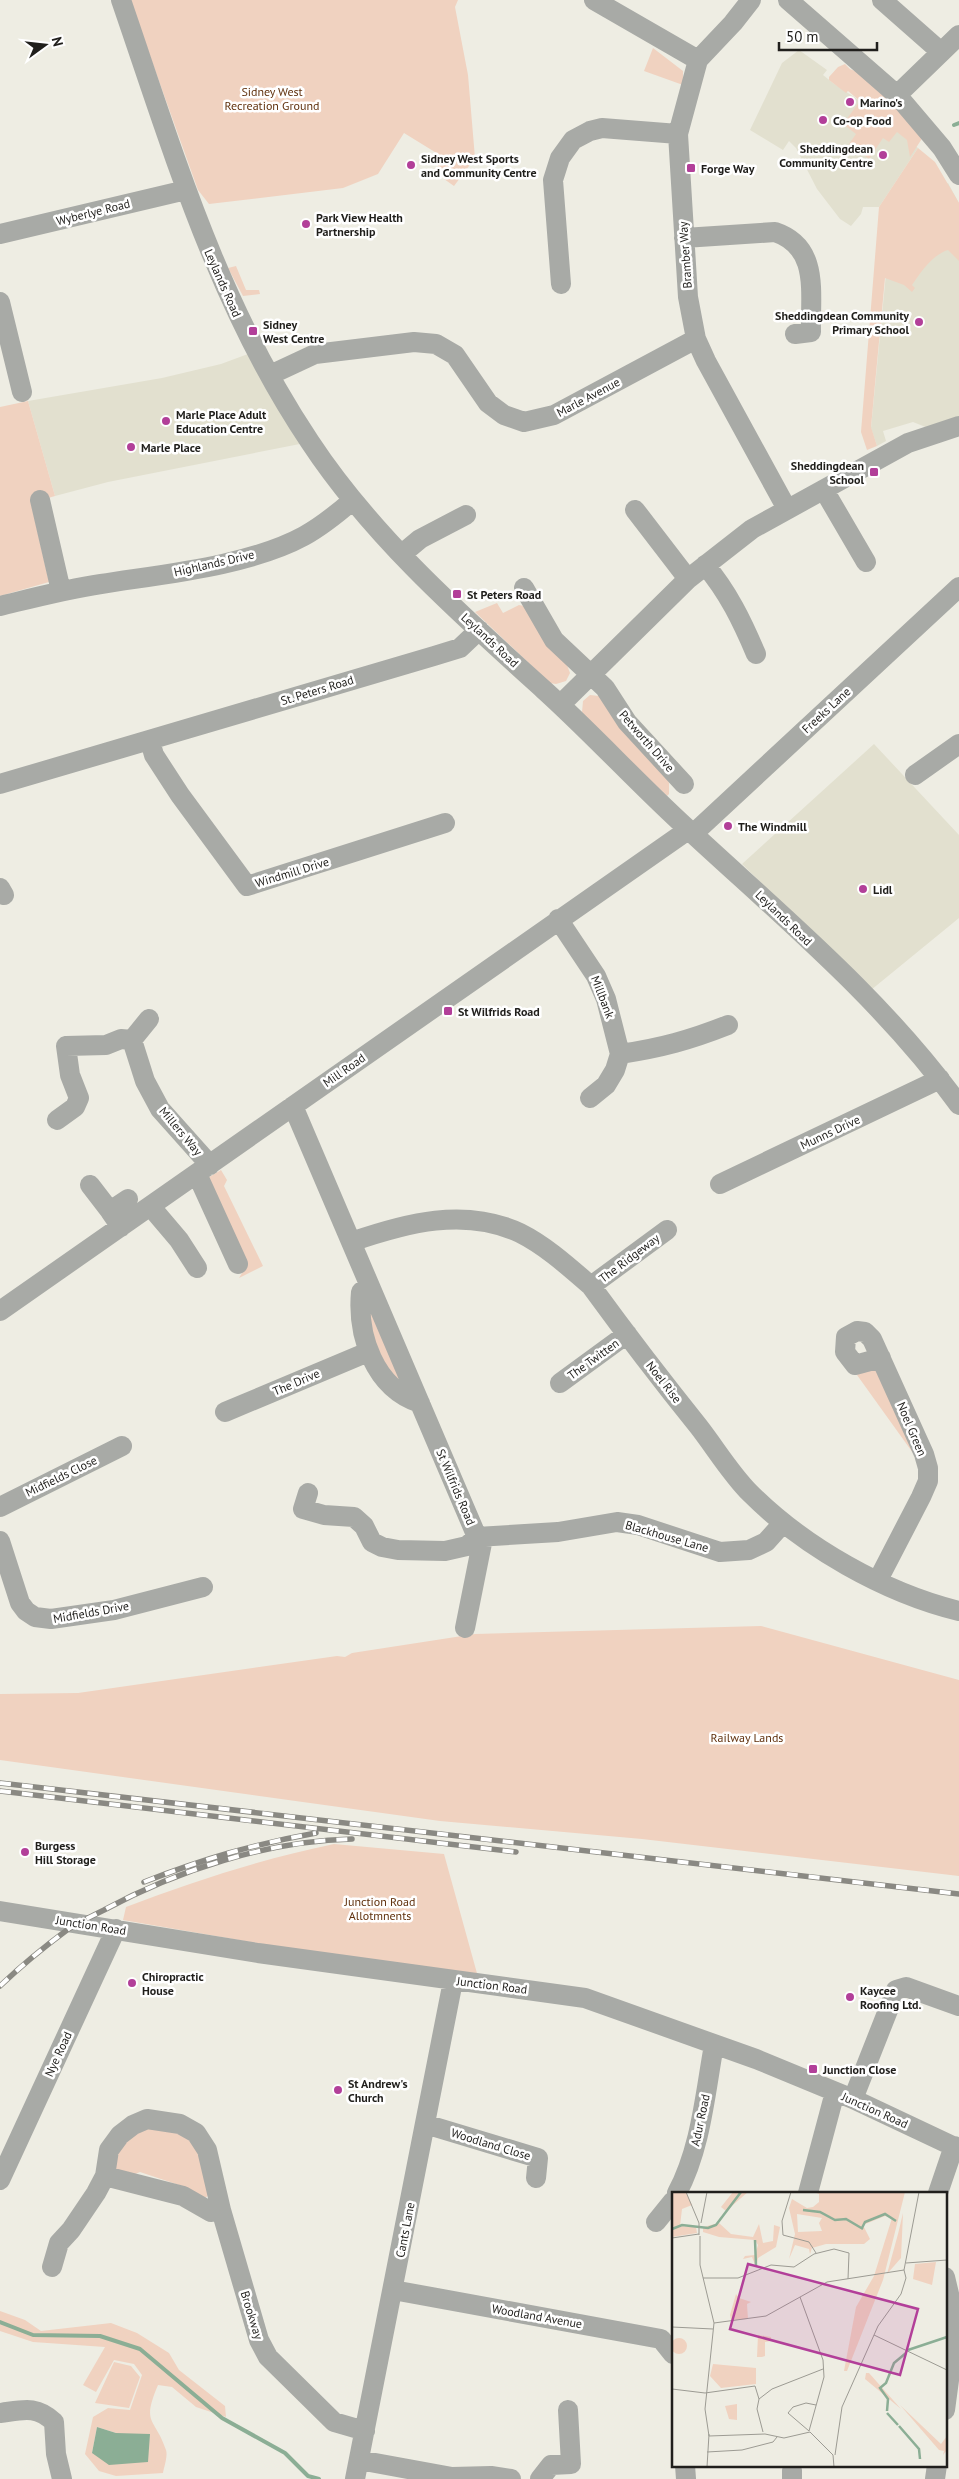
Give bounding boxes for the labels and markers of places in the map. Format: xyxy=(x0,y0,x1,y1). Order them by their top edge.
place label: Marino's xyxy=(860,95,902,110)
marker: Marino's xyxy=(844,96,856,108)
place label: Co-op Food xyxy=(833,113,891,128)
marker: Co-op Food xyxy=(817,114,829,126)
place label: Sheddingdean Community Centre xyxy=(779,141,873,170)
marker: Sheddingdean Community Centre xyxy=(877,149,889,161)
place label: Sidney West Sports and Community Centre xyxy=(421,151,537,180)
marker: Sidney West Sports and Community Centre xyxy=(405,159,417,171)
place label: Forge Way xyxy=(701,161,755,176)
marker: Forge Way xyxy=(685,162,697,174)
place label: Park View Health Partnership xyxy=(316,210,403,239)
marker: Park View Health Partnership xyxy=(300,218,312,230)
place label: Sheddingdean Community Primary School xyxy=(775,308,909,337)
marker: Sheddingdean Community Primary School xyxy=(913,316,925,328)
place label: Sidney West Centre xyxy=(263,317,324,346)
marker: Sidney West Centre xyxy=(247,325,259,337)
place label: Marle Place Adult Education Centre xyxy=(176,407,267,436)
marker: Marle Place Adult Education Centre xyxy=(160,415,172,427)
place label: Marle Place xyxy=(141,440,201,455)
marker: Marle Place xyxy=(125,441,137,453)
place label: Sheddingdean School xyxy=(791,458,864,487)
marker: Sheddingdean School xyxy=(868,466,880,478)
place label: St Peters Road xyxy=(467,587,541,602)
marker: St Peters Road xyxy=(451,588,463,600)
place label: The Windmill xyxy=(738,819,807,834)
marker: The Windmill xyxy=(722,820,734,832)
place label: Lidl xyxy=(873,882,893,897)
marker: Lidl xyxy=(857,883,869,895)
place label: St Wilfrids Road xyxy=(458,1004,540,1019)
marker: St Wilfrids Road xyxy=(442,1005,454,1017)
place label: Burgess Hill Storage xyxy=(35,1838,96,1867)
marker: Burgess Hill Storage xyxy=(19,1846,31,1858)
place label: Chiropractic House xyxy=(142,1969,204,1998)
marker: Chiropractic House xyxy=(126,1977,138,1989)
place label: Kaycee Roofing Ltd. xyxy=(860,1983,922,2012)
marker: Kaycee Roofing Ltd. xyxy=(844,1991,856,2003)
place label: Junction Close xyxy=(822,2062,896,2077)
marker: Junction Close xyxy=(807,2063,819,2075)
place label: St Andrew's Church xyxy=(348,2076,408,2105)
marker: St Andrew's Church xyxy=(332,2084,344,2096)

